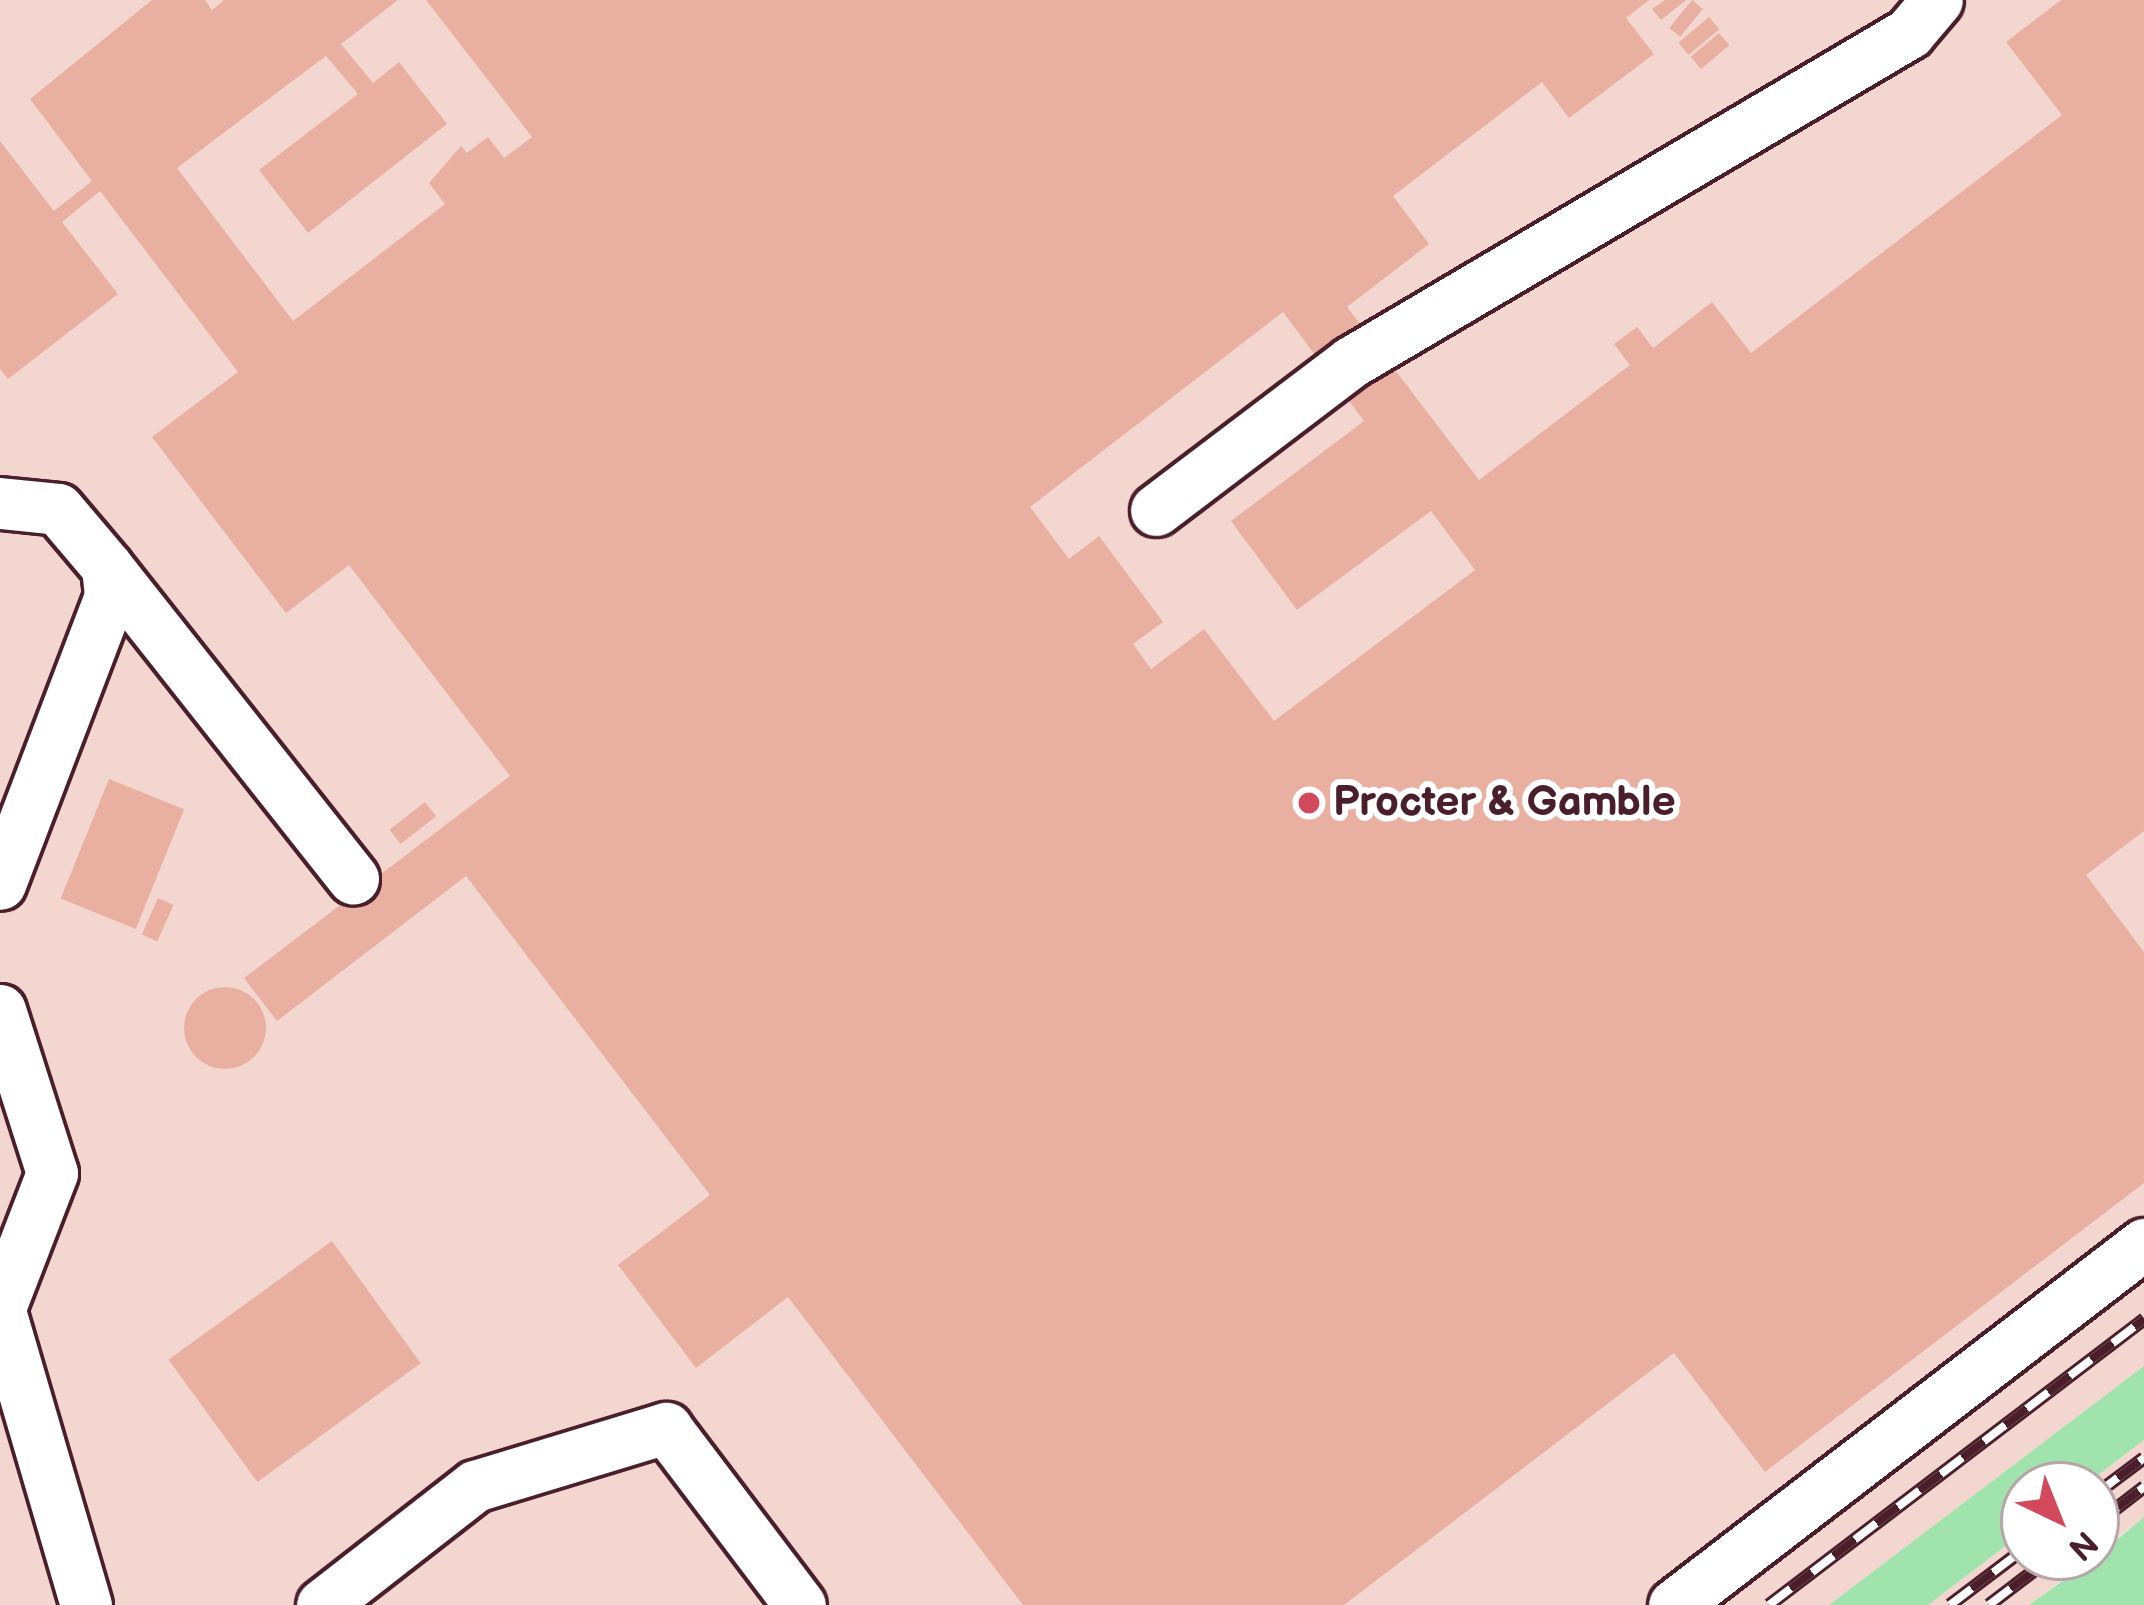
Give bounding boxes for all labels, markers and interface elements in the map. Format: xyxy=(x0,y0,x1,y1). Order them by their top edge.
place label: Procter & Gamble xyxy=(1333,778,1676,828)
marker: Procter & Gamble xyxy=(1296,790,1322,816)
north arrow xyxy=(2000,1461,2120,1581)
text: N xyxy=(2060,1522,2105,1568)

